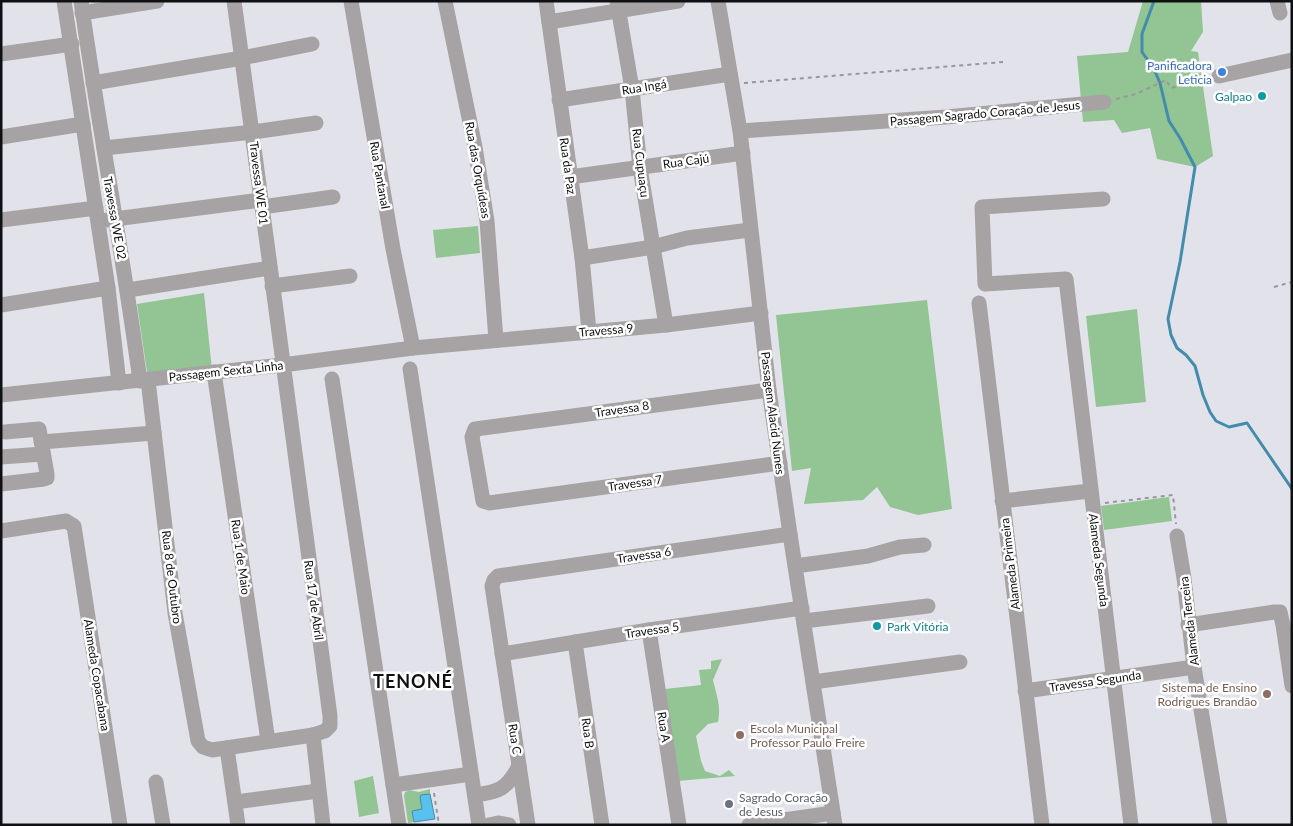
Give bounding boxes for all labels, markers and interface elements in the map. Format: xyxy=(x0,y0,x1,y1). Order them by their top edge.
place label: Panificadora Leticia xyxy=(1147,58,1212,87)
marker: Panificadora Leticia xyxy=(1216,66,1228,78)
street label: Rua Ingá xyxy=(621,76,668,98)
place label: Galpao xyxy=(1215,89,1252,104)
marker: Galpao xyxy=(1256,90,1268,102)
street label: Passagem Sagrado Coração de Jesus xyxy=(889,97,1081,129)
street label: Rua das Orquídeas xyxy=(462,120,494,220)
street label: Rua Cupuaçu xyxy=(629,128,653,198)
street label: Rua da Paz xyxy=(557,137,579,196)
street label: Travessa WE 01 xyxy=(246,140,272,226)
street label: Rua Pantanal xyxy=(367,140,393,210)
street label: Rua Cajú xyxy=(662,150,710,172)
street label: Travessa WE 02 xyxy=(100,175,130,261)
street label: Travessa 9 xyxy=(578,320,634,340)
street label: Passagem Alacid Nunes xyxy=(758,351,788,475)
street label: Passagem Sexta Linha xyxy=(168,358,284,384)
street label: Travessa 8 xyxy=(594,398,650,420)
street label: Travessa 7 xyxy=(607,472,663,494)
street label: Alameda Segunda xyxy=(1086,512,1112,608)
street label: Alameda Primeira xyxy=(997,517,1023,611)
street label: Rua 1 de Maio xyxy=(228,518,254,596)
street label: Rua 8 de Outubro xyxy=(159,529,185,625)
street label: Travessa 6 xyxy=(616,544,672,566)
street label: Rua 17 de Abril xyxy=(301,559,327,641)
street label: Alameda Terceira xyxy=(1176,576,1202,666)
street label: Alameda Copacabana xyxy=(81,618,113,732)
street label: Travessa 5 xyxy=(624,619,680,641)
place label: Park Vitória xyxy=(887,619,948,634)
marker: Park Vitória xyxy=(871,620,883,632)
street label: Travessa Segunda xyxy=(1048,667,1142,695)
district label: TENONÉ xyxy=(373,670,453,692)
place label: Sistema de Ensino Rodrigues Brandão xyxy=(1158,680,1257,709)
marker: Sistema de Ensino Rodrigues Brandão xyxy=(1261,688,1273,700)
street label: Rua A xyxy=(654,711,674,744)
street label: Rua B xyxy=(578,717,598,750)
place label: Escola Municipal Professor Paulo Freire xyxy=(750,721,865,750)
street label: Rua C xyxy=(505,723,525,755)
marker: Escola Municipal Professor Paulo Freire xyxy=(734,729,746,741)
place label: Sagrado Coração de Jesus xyxy=(739,790,828,819)
marker: Sagrado Coração de Jesus xyxy=(723,798,735,810)

